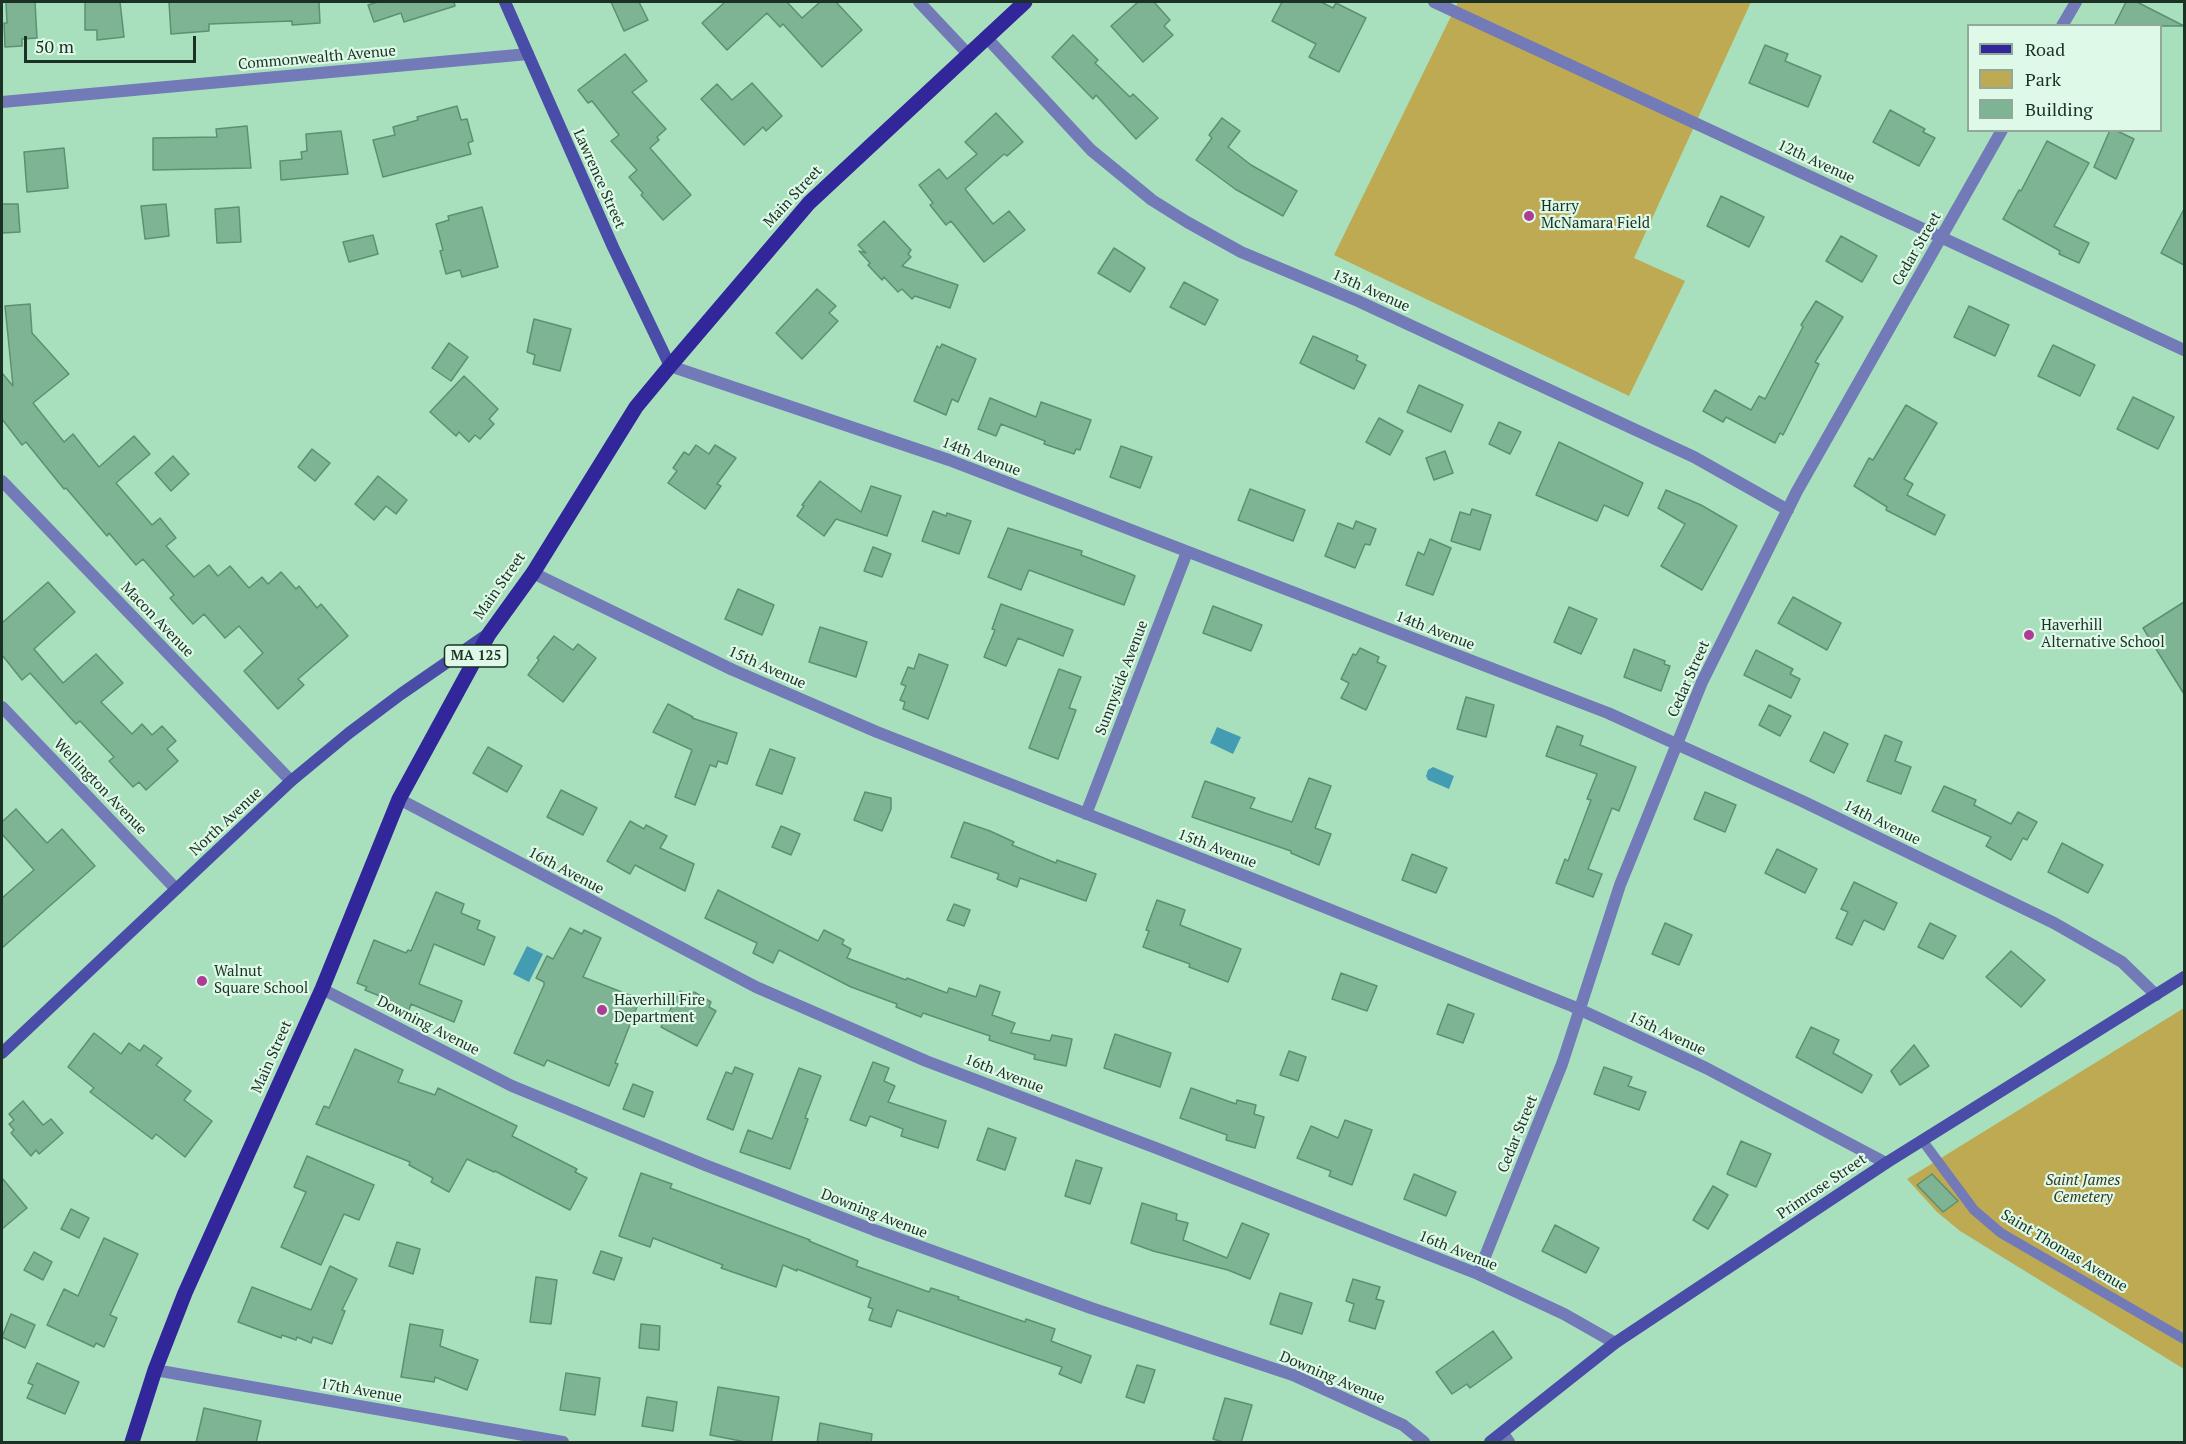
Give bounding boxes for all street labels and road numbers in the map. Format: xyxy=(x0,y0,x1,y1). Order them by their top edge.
street label: Commonwealth Avenue xyxy=(237,42,397,74)
street label: Lawrence Street xyxy=(569,127,629,231)
street label: 12th Avenue xyxy=(1775,136,1857,188)
street label: Main Street xyxy=(760,162,826,232)
street label: Cedar Street xyxy=(1889,209,1945,289)
street label: 13th Avenue xyxy=(1329,266,1413,316)
street label: 14th Avenue xyxy=(939,434,1023,480)
street label: Main Street xyxy=(470,549,530,623)
street label: Macon Avenue xyxy=(117,579,197,661)
street label: 14th Avenue xyxy=(1393,608,1477,654)
street label: Sunnyside Avenue xyxy=(1092,618,1152,738)
street label: Cedar Street xyxy=(1664,638,1714,720)
street label: 15th Avenue xyxy=(725,643,809,693)
road number: MA 125 xyxy=(444,645,508,667)
street label: Wellington Avenue xyxy=(50,735,150,839)
street label: North Avenue xyxy=(186,784,266,860)
street label: 14th Avenue xyxy=(1841,797,1923,849)
street label: 15th Avenue xyxy=(1175,826,1259,872)
street label: 16th Avenue xyxy=(525,844,607,898)
street label: Downing Avenue xyxy=(374,992,482,1060)
street label: 15th Avenue xyxy=(1626,1008,1708,1060)
street label: Main Street xyxy=(248,1018,296,1096)
street label: 16th Avenue xyxy=(962,1051,1046,1097)
street label: Cedar Street xyxy=(1494,1093,1542,1175)
street label: Primrose Street xyxy=(1774,1150,1870,1224)
street label: Downing Avenue xyxy=(818,1185,930,1243)
street label: Saint Thomas Avenue xyxy=(1997,1206,2131,1296)
street label: 16th Avenue xyxy=(1416,1227,1500,1275)
street label: Downing Avenue xyxy=(1277,1348,1387,1408)
street label: 17th Avenue xyxy=(319,1375,403,1407)

